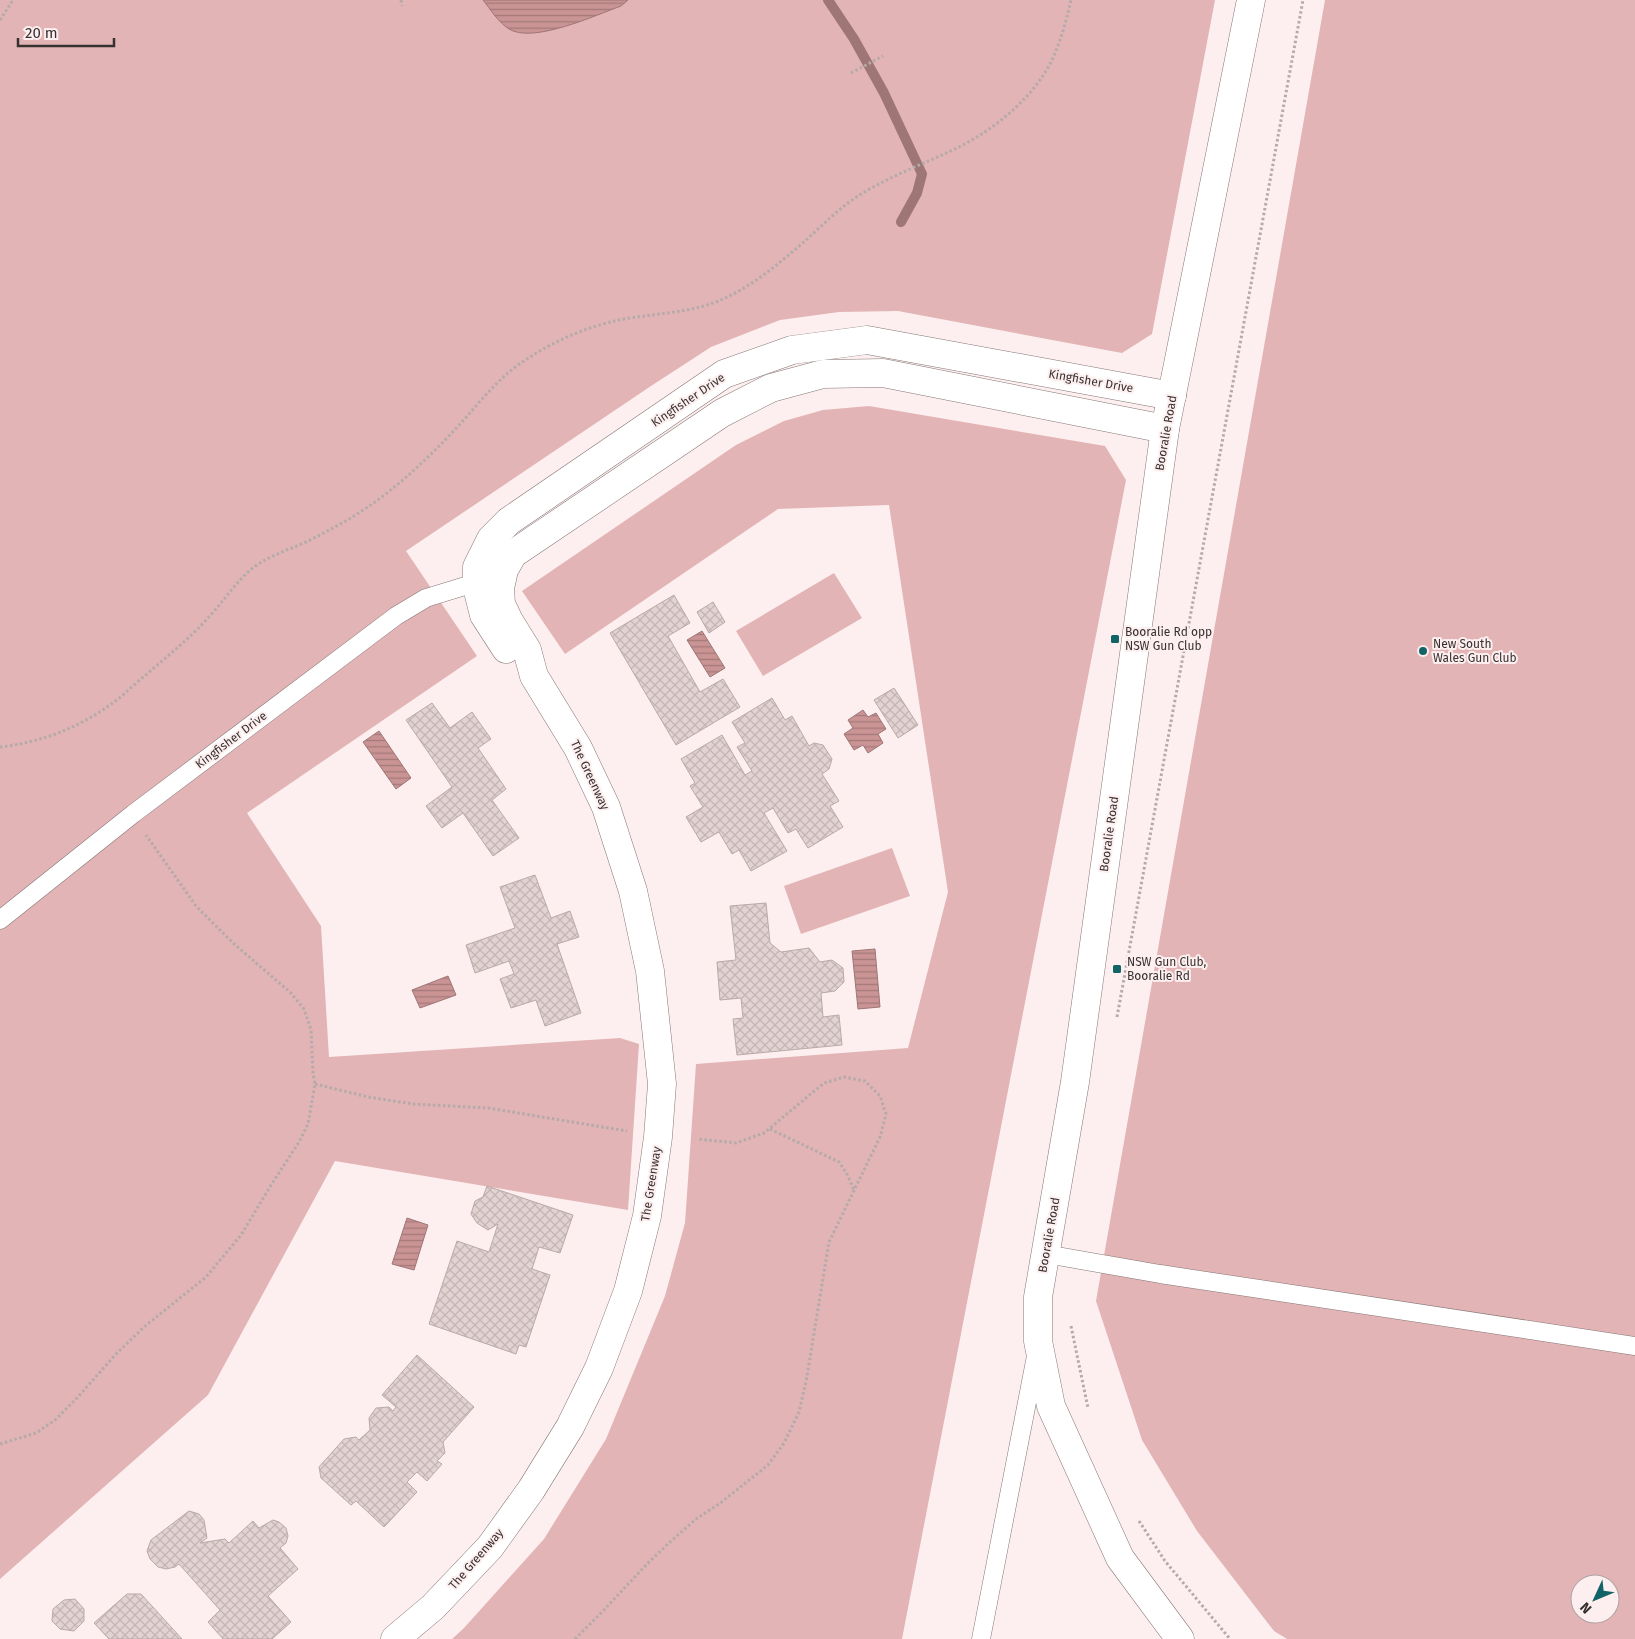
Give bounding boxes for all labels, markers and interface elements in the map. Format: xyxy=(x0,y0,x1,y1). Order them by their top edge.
scale bar xyxy=(18,15,114,47)
text: 20 m xyxy=(25,24,58,42)
street label: Kingfisher Drive xyxy=(1048,367,1134,395)
street label: Kingfisher Drive xyxy=(649,370,727,430)
street label: Booralie Road xyxy=(1152,394,1180,472)
place label: Booralie Rd opp NSW Gun Club xyxy=(1125,625,1212,653)
marker: Booralie Rd opp NSW Gun Club xyxy=(1109,633,1121,645)
place label: New South Wales Gun Club xyxy=(1433,637,1517,665)
marker: New South Wales Gun Club xyxy=(1417,645,1429,657)
street label: Kingfisher Drive xyxy=(193,709,269,771)
street label: The Greenway xyxy=(568,738,612,812)
street label: Booralie Road xyxy=(1097,795,1121,873)
place label: NSW Gun Club, Booralie Rd xyxy=(1127,955,1207,983)
marker: NSW Gun Club, Booralie Rd xyxy=(1111,963,1123,975)
street label: The Greenway xyxy=(638,1145,664,1222)
street label: Booralie Road xyxy=(1035,1196,1063,1274)
street label: The Greenway xyxy=(446,1526,506,1592)
north arrow xyxy=(1570,1574,1620,1624)
text: N xyxy=(1577,1598,1595,1617)

